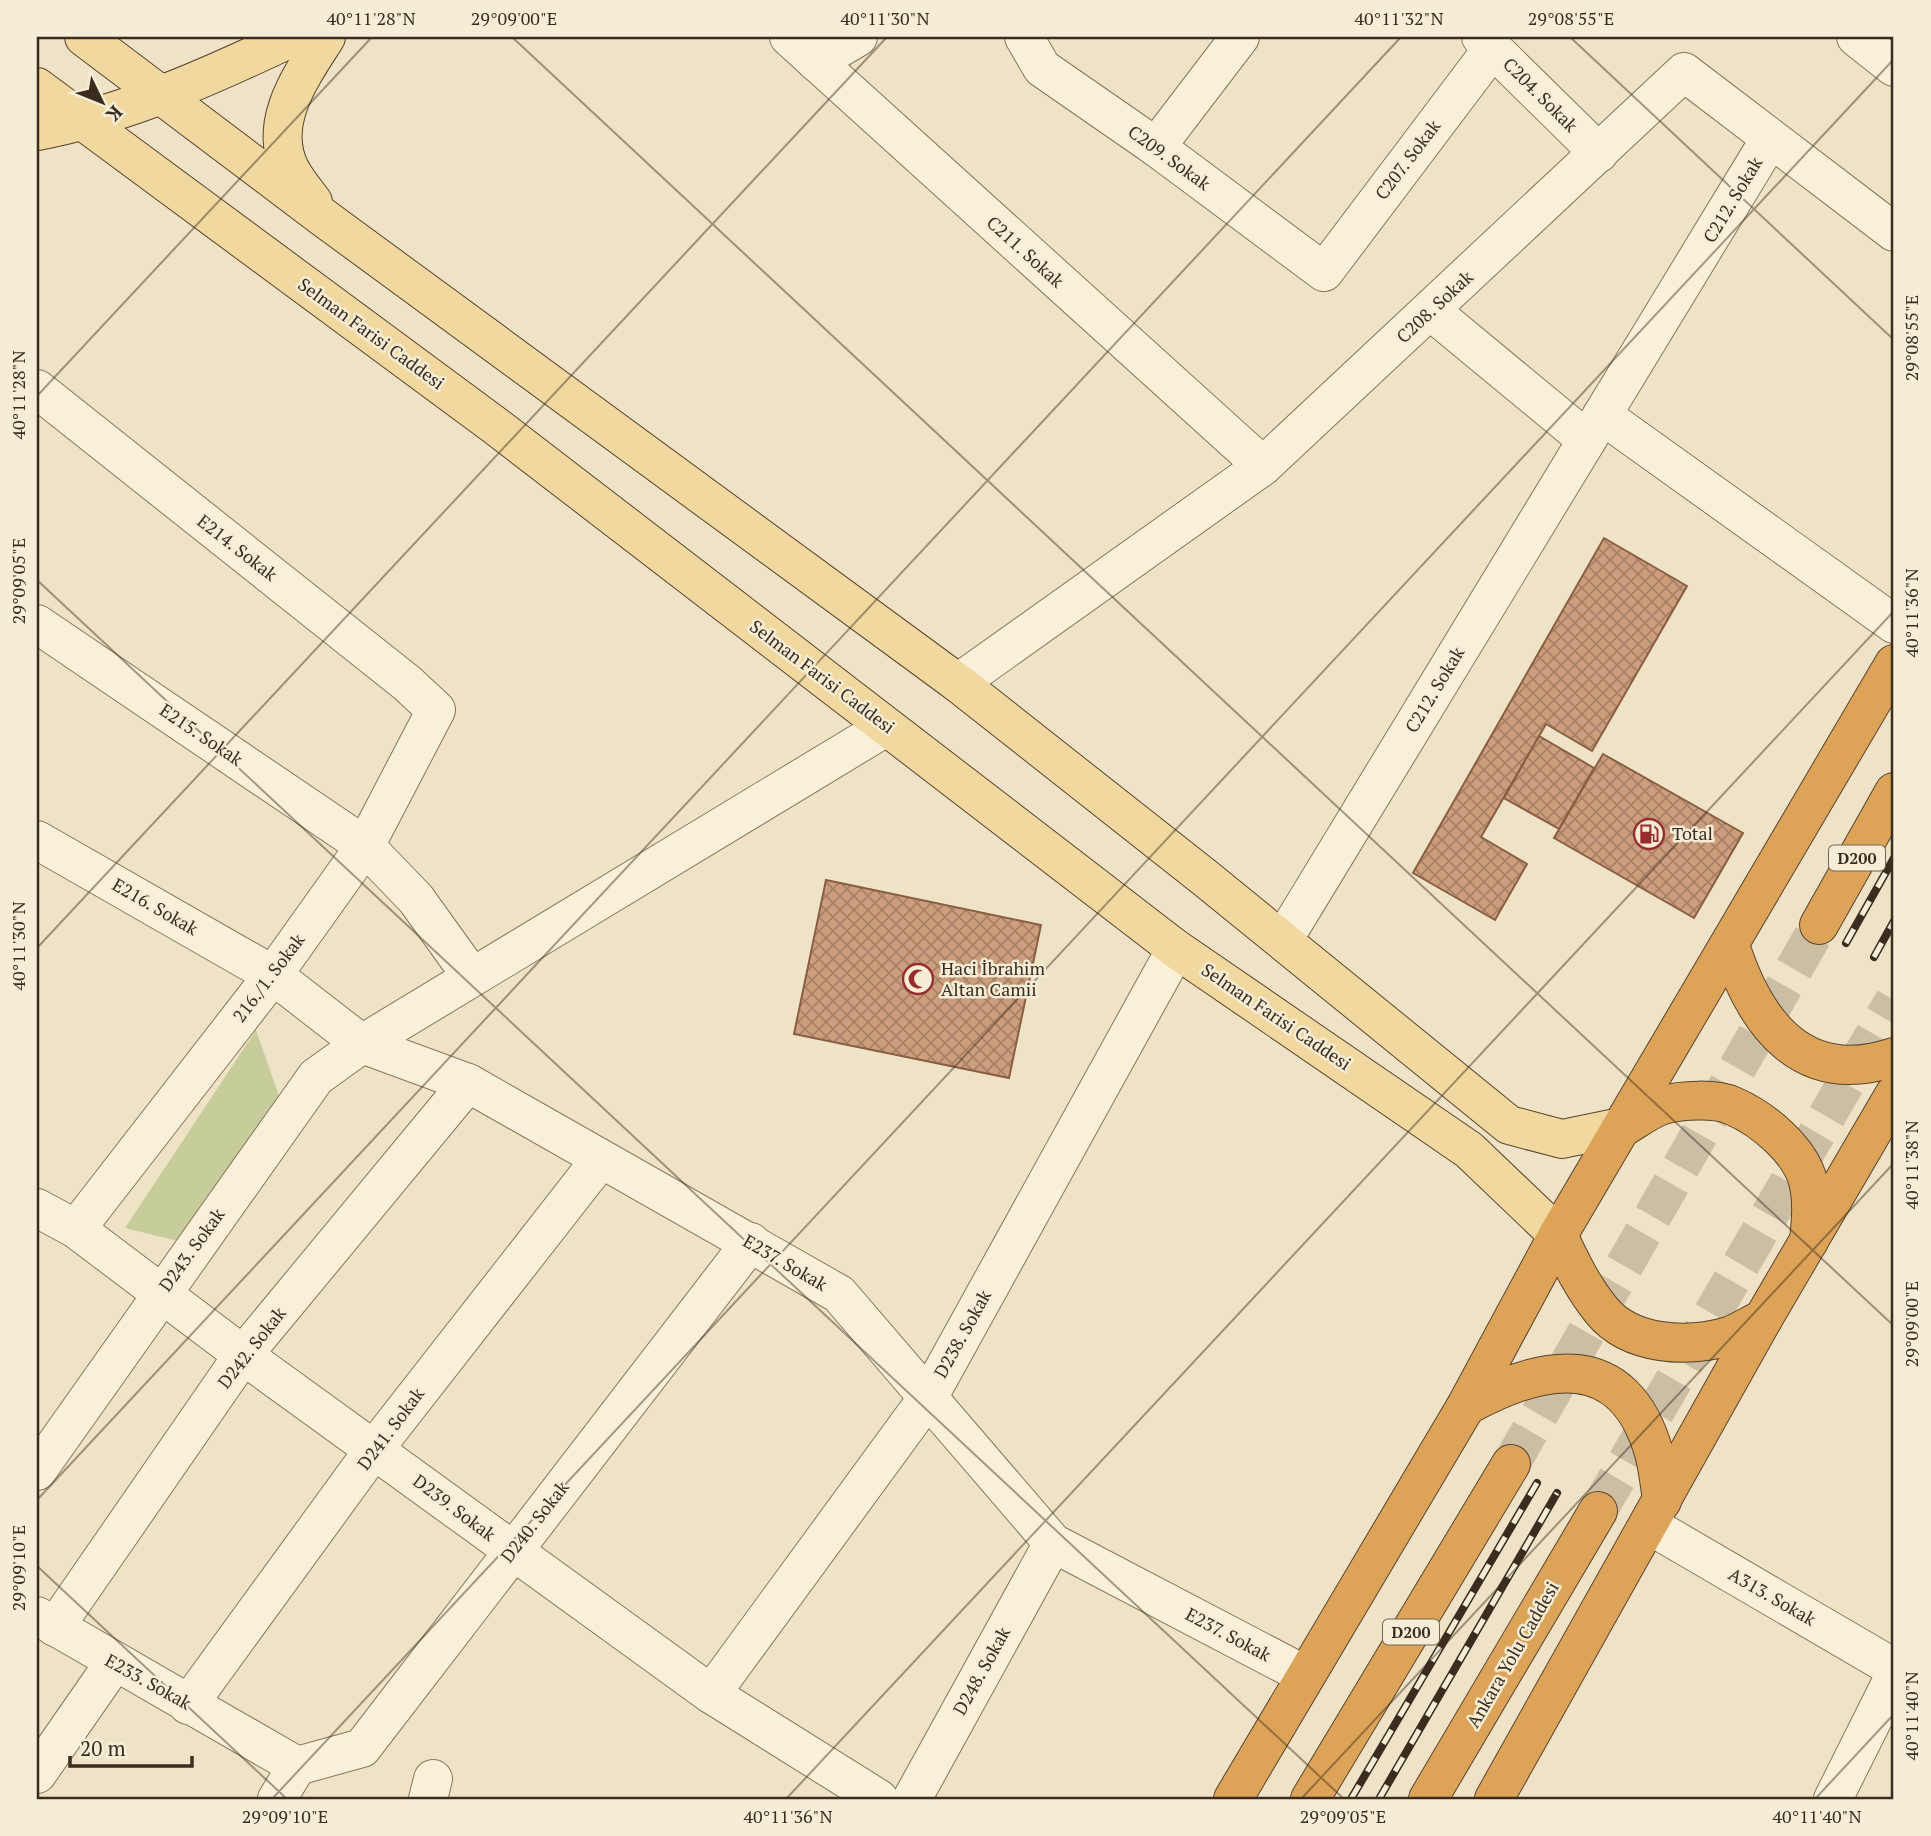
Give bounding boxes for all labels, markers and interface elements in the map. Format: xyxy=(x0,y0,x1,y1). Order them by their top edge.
text: 40°11'28"N xyxy=(326,6,416,30)
text: 29°09'00"E xyxy=(471,6,557,30)
text: 40°11'30"N xyxy=(840,6,930,30)
text: 40°11'32"N xyxy=(1354,6,1444,30)
text: 29°08'55"E xyxy=(1528,6,1614,30)
street label: C204. Sokak xyxy=(1498,52,1584,137)
north arrow xyxy=(66,66,136,136)
text: K xyxy=(101,100,129,128)
street label: C207. Sokak xyxy=(1369,114,1446,204)
street label: C209. Sokak xyxy=(1124,119,1216,196)
street label: C212. Sokak xyxy=(1697,151,1768,247)
street label: C211. Sokak xyxy=(982,210,1070,293)
street label: C208. Sokak xyxy=(1391,264,1478,348)
street label: Selman Farisi Caddesi xyxy=(294,272,450,394)
text: 29°08'55"E xyxy=(1899,295,1923,381)
text: 40°11'28"N xyxy=(6,350,30,440)
street label: E214. Sokak xyxy=(193,508,283,586)
text: 29°09'05"E xyxy=(6,538,30,624)
text: 40°11'36"N xyxy=(1899,568,1923,658)
street label: Selman Farisi Caddesi xyxy=(745,614,900,739)
street label: C212. Sokak xyxy=(1399,641,1470,737)
street label: E215. Sokak xyxy=(155,698,248,771)
fuel station icon: Total xyxy=(1632,817,1666,851)
place label: Total xyxy=(1672,821,1713,845)
road number: D200 xyxy=(1829,846,1885,870)
street label: E216. Sokak xyxy=(108,872,203,941)
text: 40°11'30"N xyxy=(6,901,30,991)
street label: 216./1. Sokak xyxy=(227,927,310,1027)
place label: Haci İbrahim Altan Camii xyxy=(941,956,1046,1001)
street label: Selman Farisi Caddesi xyxy=(1197,957,1356,1075)
mosque icon: Haci İbrahim Altan Camii xyxy=(901,962,935,996)
text: 40°11'38"N xyxy=(1899,1120,1923,1210)
street label: D243. Sokak xyxy=(153,1202,230,1296)
street label: E237. Sokak xyxy=(739,1228,833,1296)
text: 29°09'00"E xyxy=(1899,1281,1923,1367)
street label: D238. Sokak xyxy=(928,1284,997,1382)
street label: D242. Sokak xyxy=(212,1301,291,1393)
street label: D241. Sokak xyxy=(351,1382,430,1475)
street label: D239. Sokak xyxy=(408,1468,501,1547)
street label: D240. Sokak xyxy=(495,1475,574,1567)
text: 29°09'10"E xyxy=(6,1525,30,1611)
street label: A313. Sokak xyxy=(1724,1561,1821,1631)
street label: Ankara Yolu Caddesi xyxy=(1461,1577,1564,1732)
street label: E237. Sokak xyxy=(1182,1602,1276,1667)
road number: D200 xyxy=(1383,1620,1439,1644)
street label: D248. Sokak xyxy=(947,1621,1016,1719)
street label: E233. Sokak xyxy=(101,1648,197,1715)
text: 40°11'40"N xyxy=(1899,1671,1923,1761)
scale bar xyxy=(70,1724,192,1768)
text: 20 m xyxy=(80,1734,126,1762)
text: 29°09'10"E xyxy=(242,1804,328,1828)
text: 40°11'36"N xyxy=(743,1804,833,1828)
text: 29°09'05"E xyxy=(1300,1804,1386,1828)
text: 40°11'40"N xyxy=(1772,1804,1862,1828)

